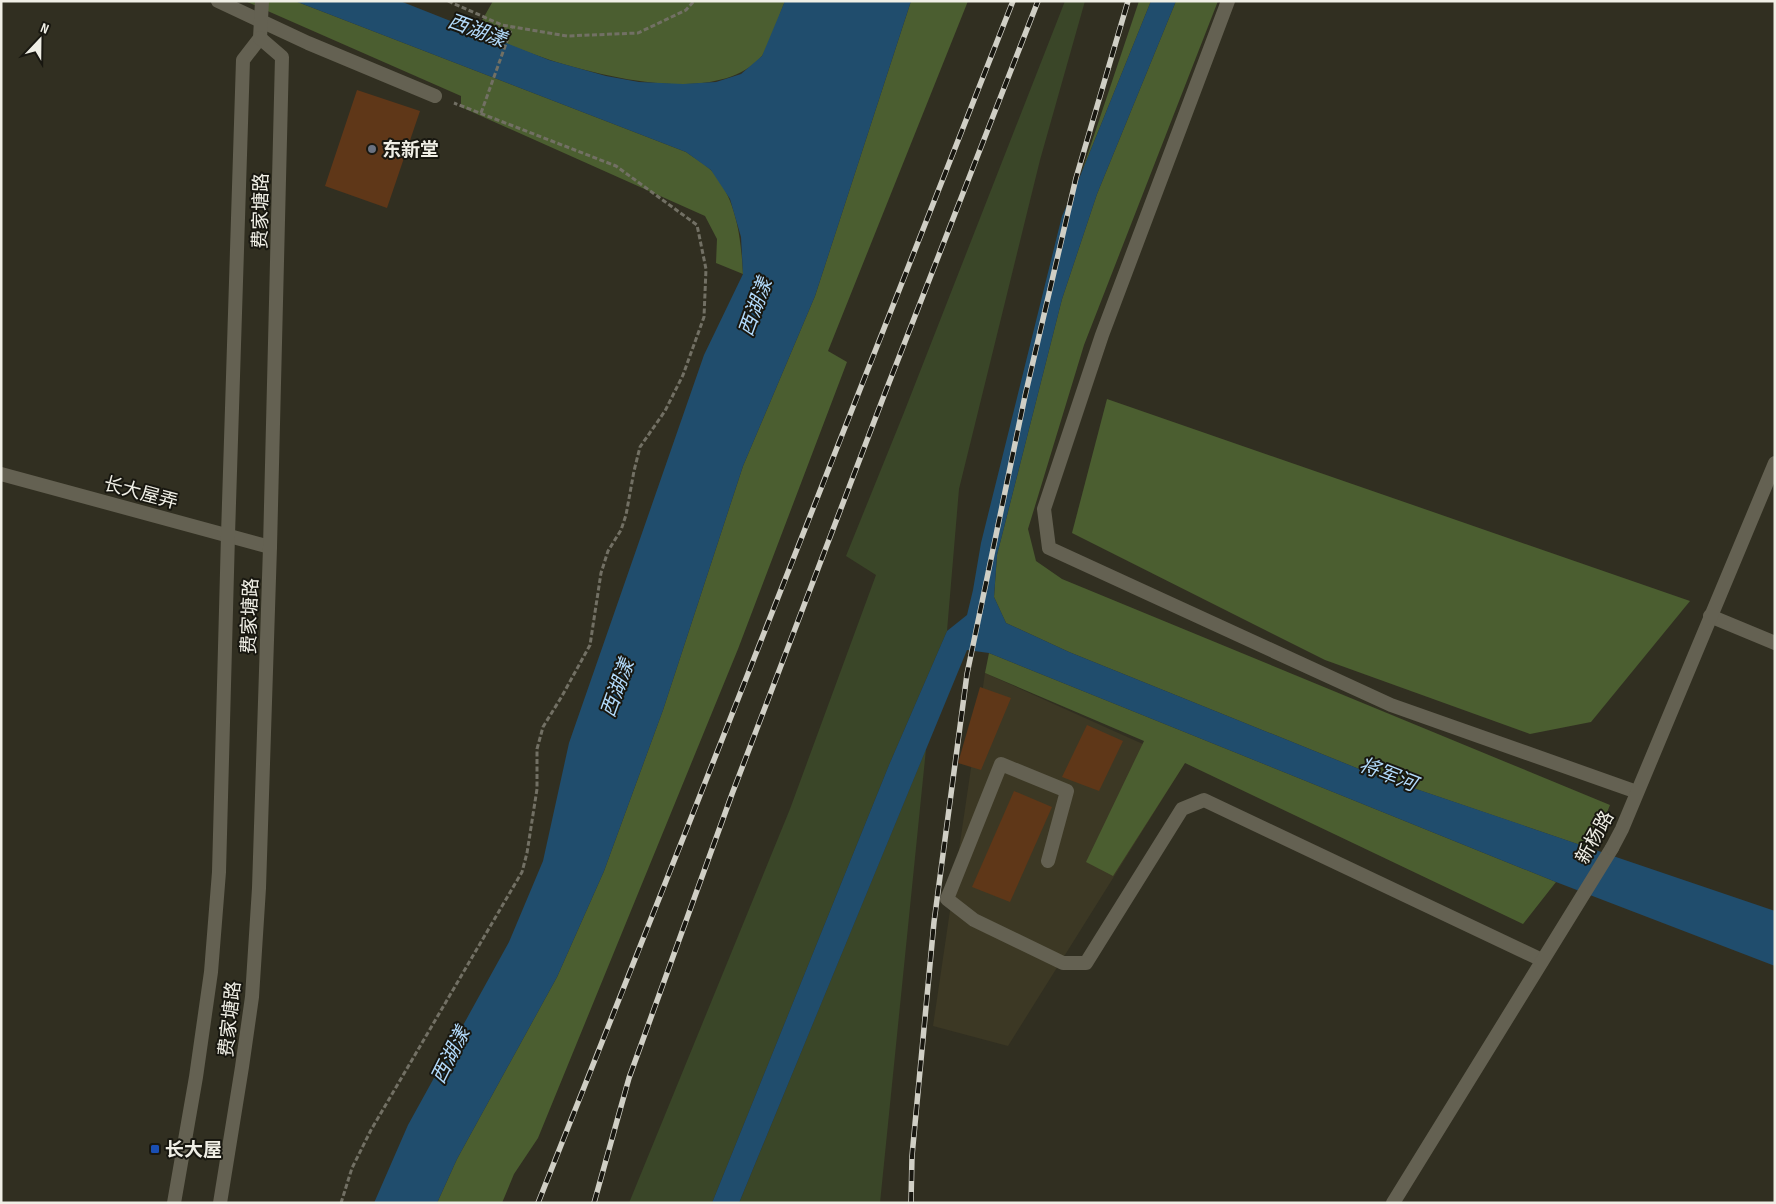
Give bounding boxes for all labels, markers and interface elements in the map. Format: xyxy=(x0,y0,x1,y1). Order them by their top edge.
water label: 西湖漾 xyxy=(444,9,512,54)
north arrow xyxy=(15,15,65,65)
text: N xyxy=(38,19,51,38)
place label: 东新堂 xyxy=(382,139,439,162)
marker: 东新堂 xyxy=(366,143,378,155)
street label: 费家塘路 xyxy=(249,173,274,249)
water label: 西湖漾 xyxy=(734,272,779,340)
street label: 长大屋弄 xyxy=(101,473,180,514)
street label: 费家塘路 xyxy=(238,578,263,654)
water label: 西湖漾 xyxy=(596,653,641,721)
water label: 将军河 xyxy=(1355,753,1424,798)
street label: 新杨路 xyxy=(1571,807,1619,868)
street label: 费家塘路 xyxy=(215,980,246,1058)
water label: 西湖漾 xyxy=(427,1021,477,1088)
place label: 长大屋 xyxy=(165,1139,222,1162)
marker: 长大屋 xyxy=(149,1143,161,1155)

